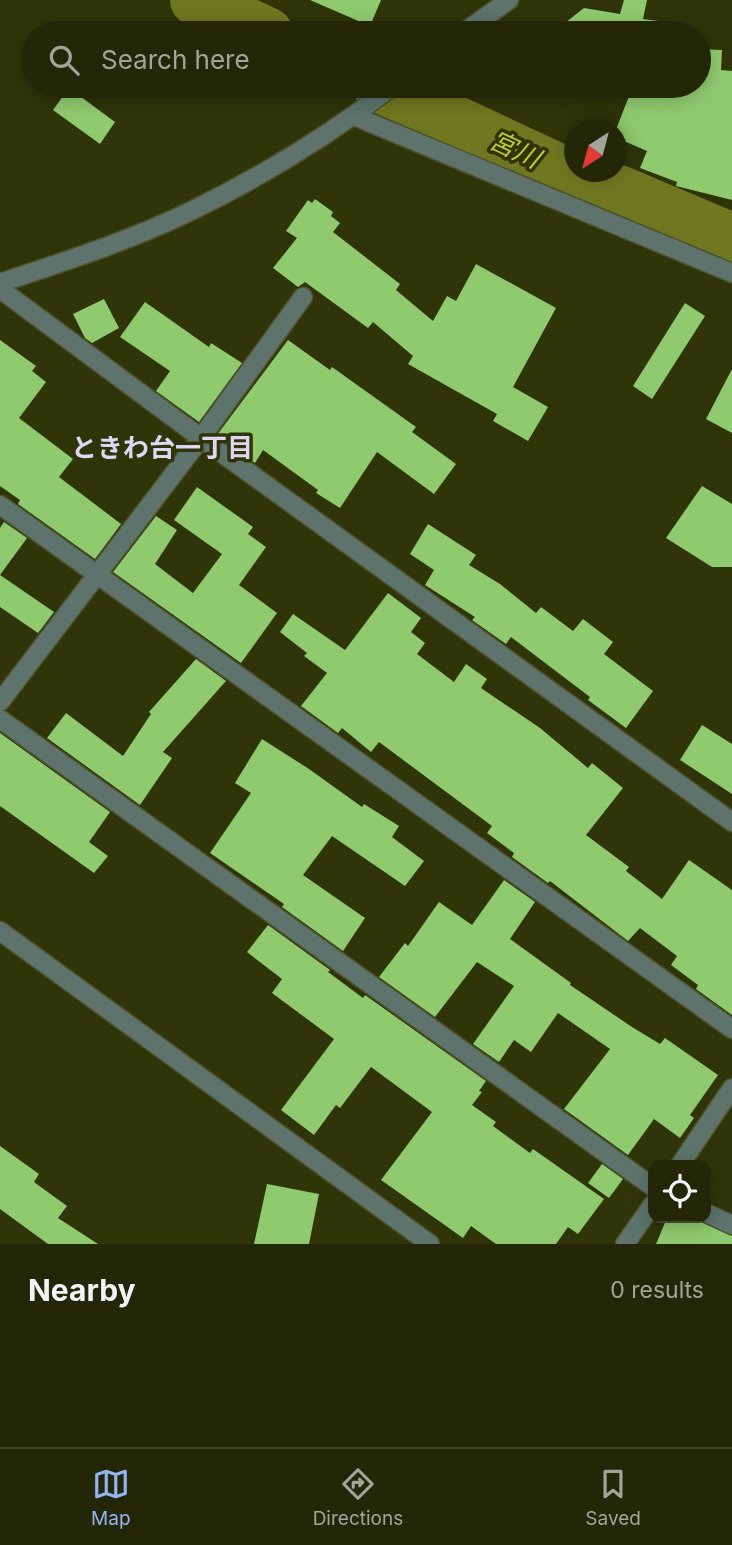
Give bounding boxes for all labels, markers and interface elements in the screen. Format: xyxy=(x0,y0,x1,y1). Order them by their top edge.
search box xyxy=(21,21,711,98)
icon: search xyxy=(45,41,83,79)
text: Search here xyxy=(101,44,250,75)
north arrow xyxy=(564,119,627,182)
water label: 宮川 xyxy=(485,124,548,175)
district label: ときわ台一丁目 xyxy=(71,432,253,463)
map controls xyxy=(648,1160,711,1223)
button: locate xyxy=(648,1160,711,1223)
text: Nearby xyxy=(28,1272,136,1308)
text: 0 results xyxy=(610,1276,704,1304)
tab: Map xyxy=(91,1465,131,1530)
tab: Directions xyxy=(313,1465,403,1530)
tab: Saved xyxy=(585,1465,641,1530)

